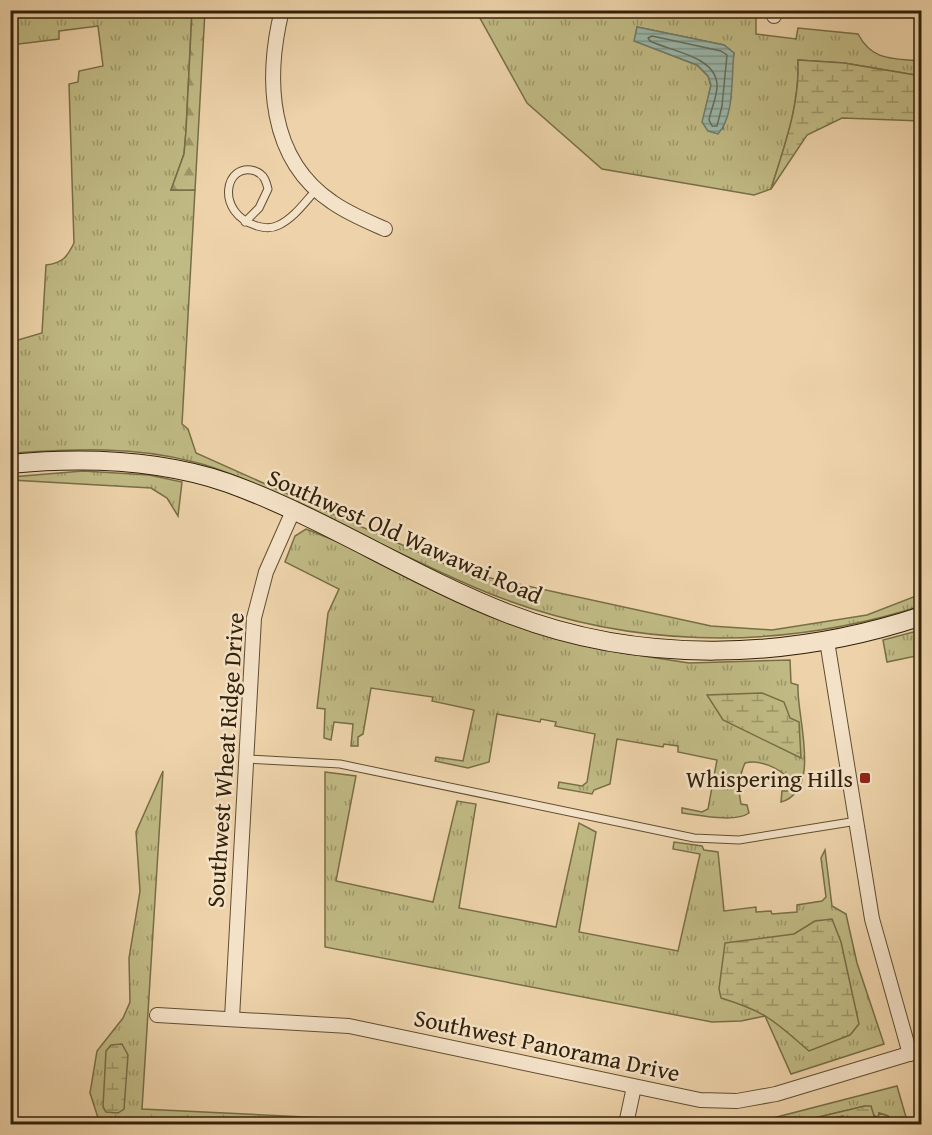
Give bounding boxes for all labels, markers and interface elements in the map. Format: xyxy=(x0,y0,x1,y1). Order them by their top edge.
street label: Southwest Old Wawawai Road xyxy=(262,459,548,613)
street label: Southwest Wheat Ridge Drive xyxy=(197,611,253,909)
place label: Whispering Hills xyxy=(686,761,853,796)
marker: Whispering Hills xyxy=(858,771,872,785)
street label: Southwest Panorama Drive xyxy=(411,1000,683,1090)

